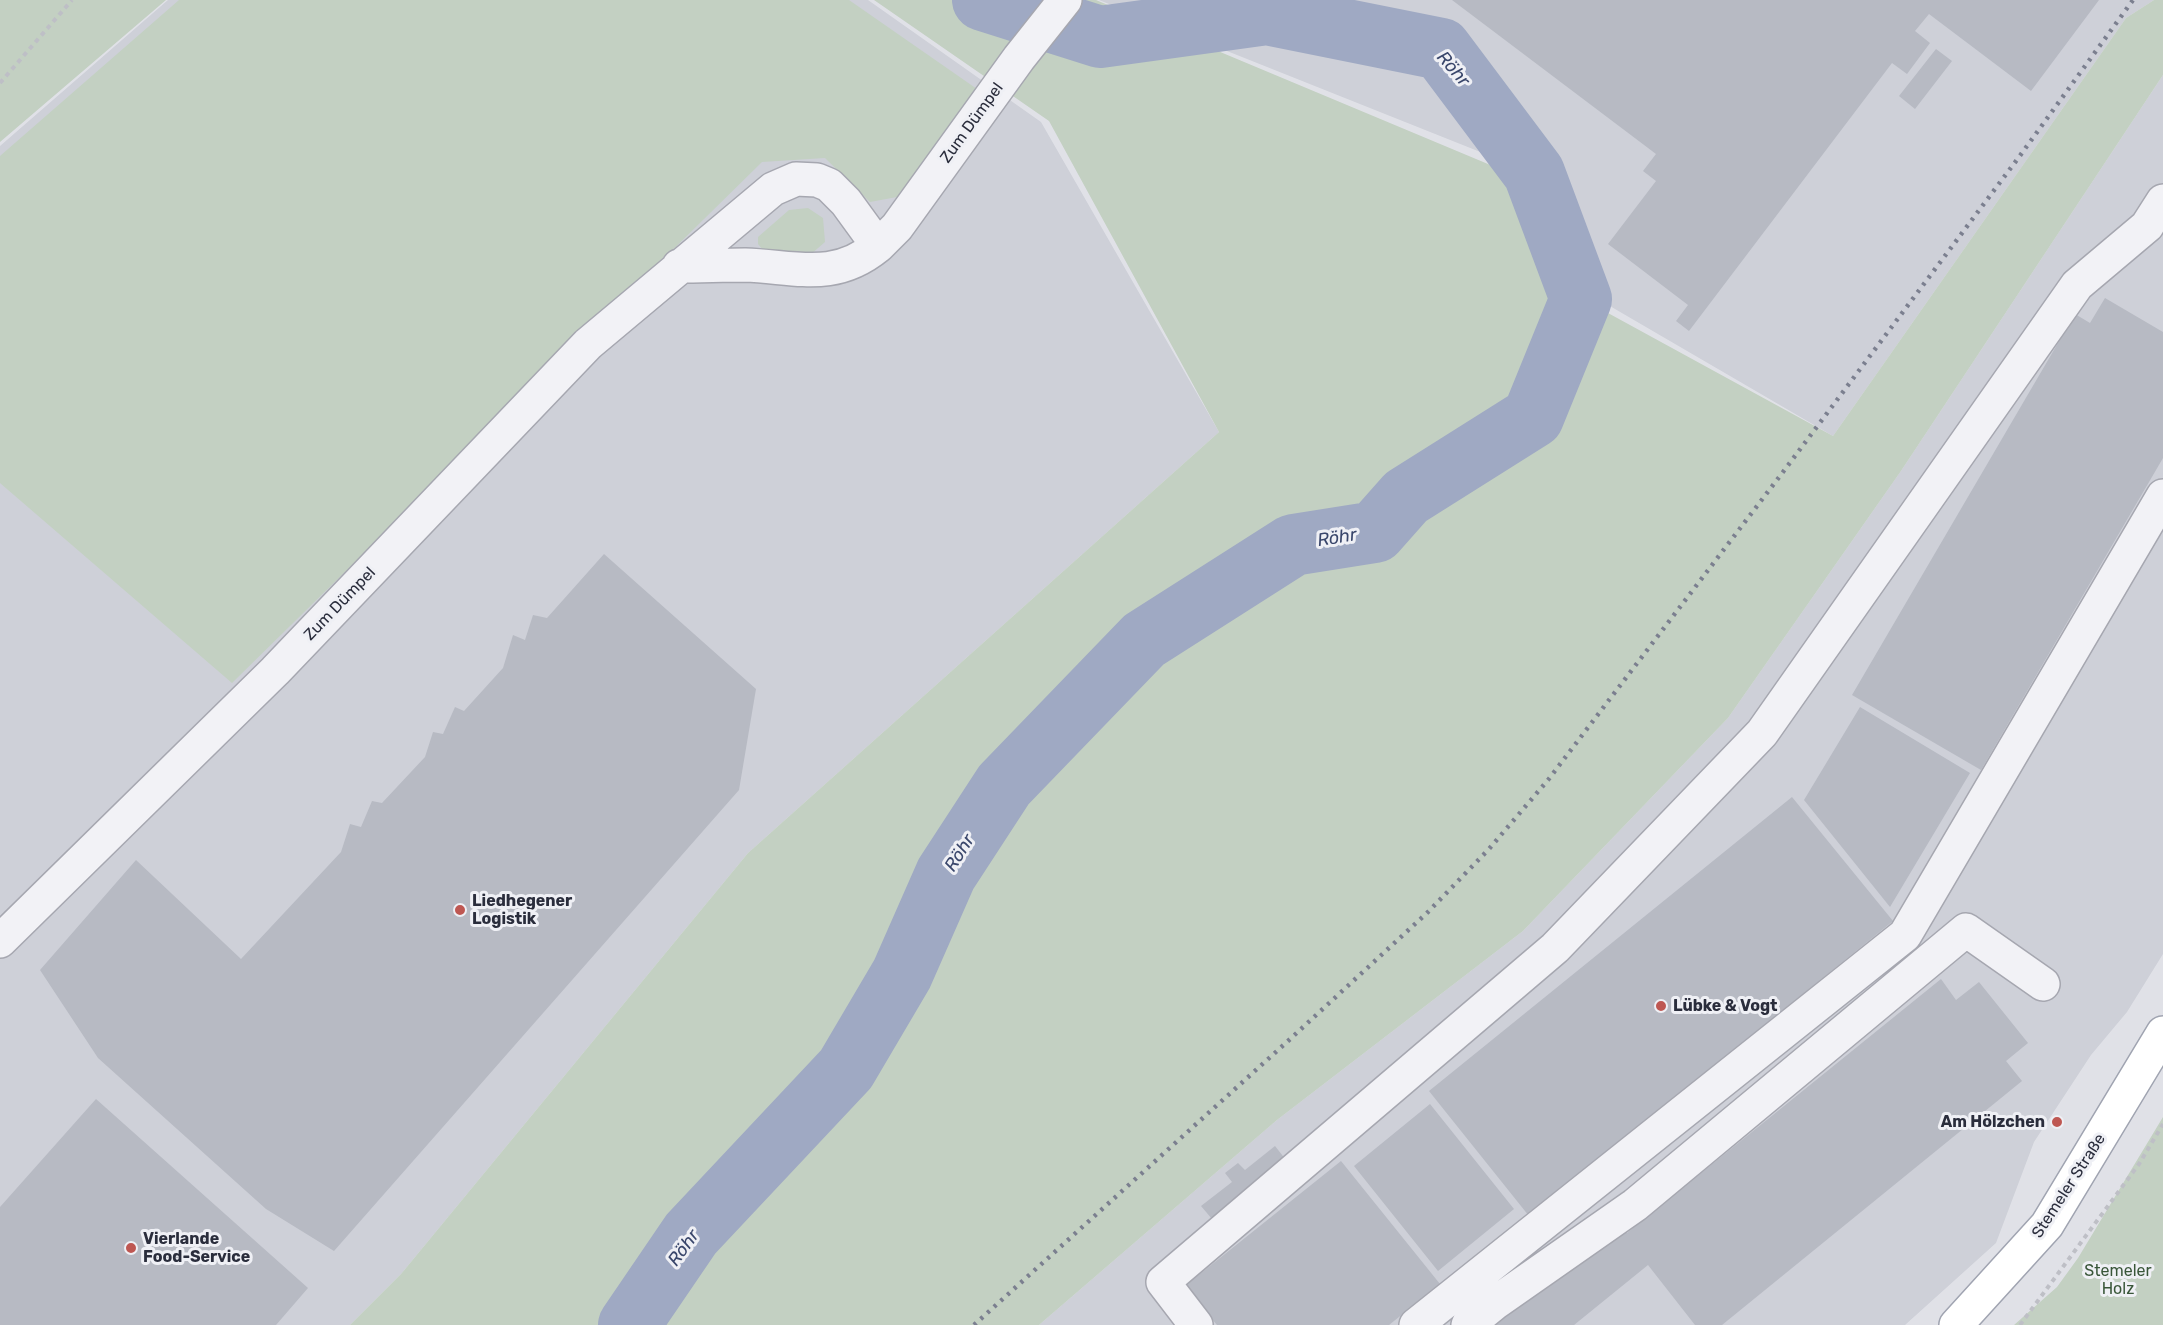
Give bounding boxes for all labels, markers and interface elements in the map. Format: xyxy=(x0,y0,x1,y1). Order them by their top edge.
water label: Röhr xyxy=(1432,47,1474,91)
street label: Zum Dümpel xyxy=(936,79,1008,167)
water label: Röhr xyxy=(1316,524,1358,552)
street label: Zum Dümpel xyxy=(300,563,380,645)
water label: Röhr xyxy=(940,830,980,876)
place label: Liedhegener Logistik xyxy=(472,891,572,929)
marker: Liedhegener Logistik xyxy=(453,903,467,917)
place label: Lübke & Vogt xyxy=(1673,996,1778,1016)
marker: Lübke & Vogt xyxy=(1654,999,1668,1013)
place label: Am Hölzchen xyxy=(1941,1112,2045,1132)
marker: Am Hölzchen xyxy=(2050,1115,2064,1129)
street label: Stemeler Straße xyxy=(2028,1130,2110,1242)
water label: Röhr xyxy=(664,1226,704,1270)
place label: Vierlande Food-Service xyxy=(143,1229,250,1267)
marker: Vierlande Food-Service xyxy=(124,1241,138,1255)
park label: Stemeler Holz xyxy=(2084,1261,2152,1299)

